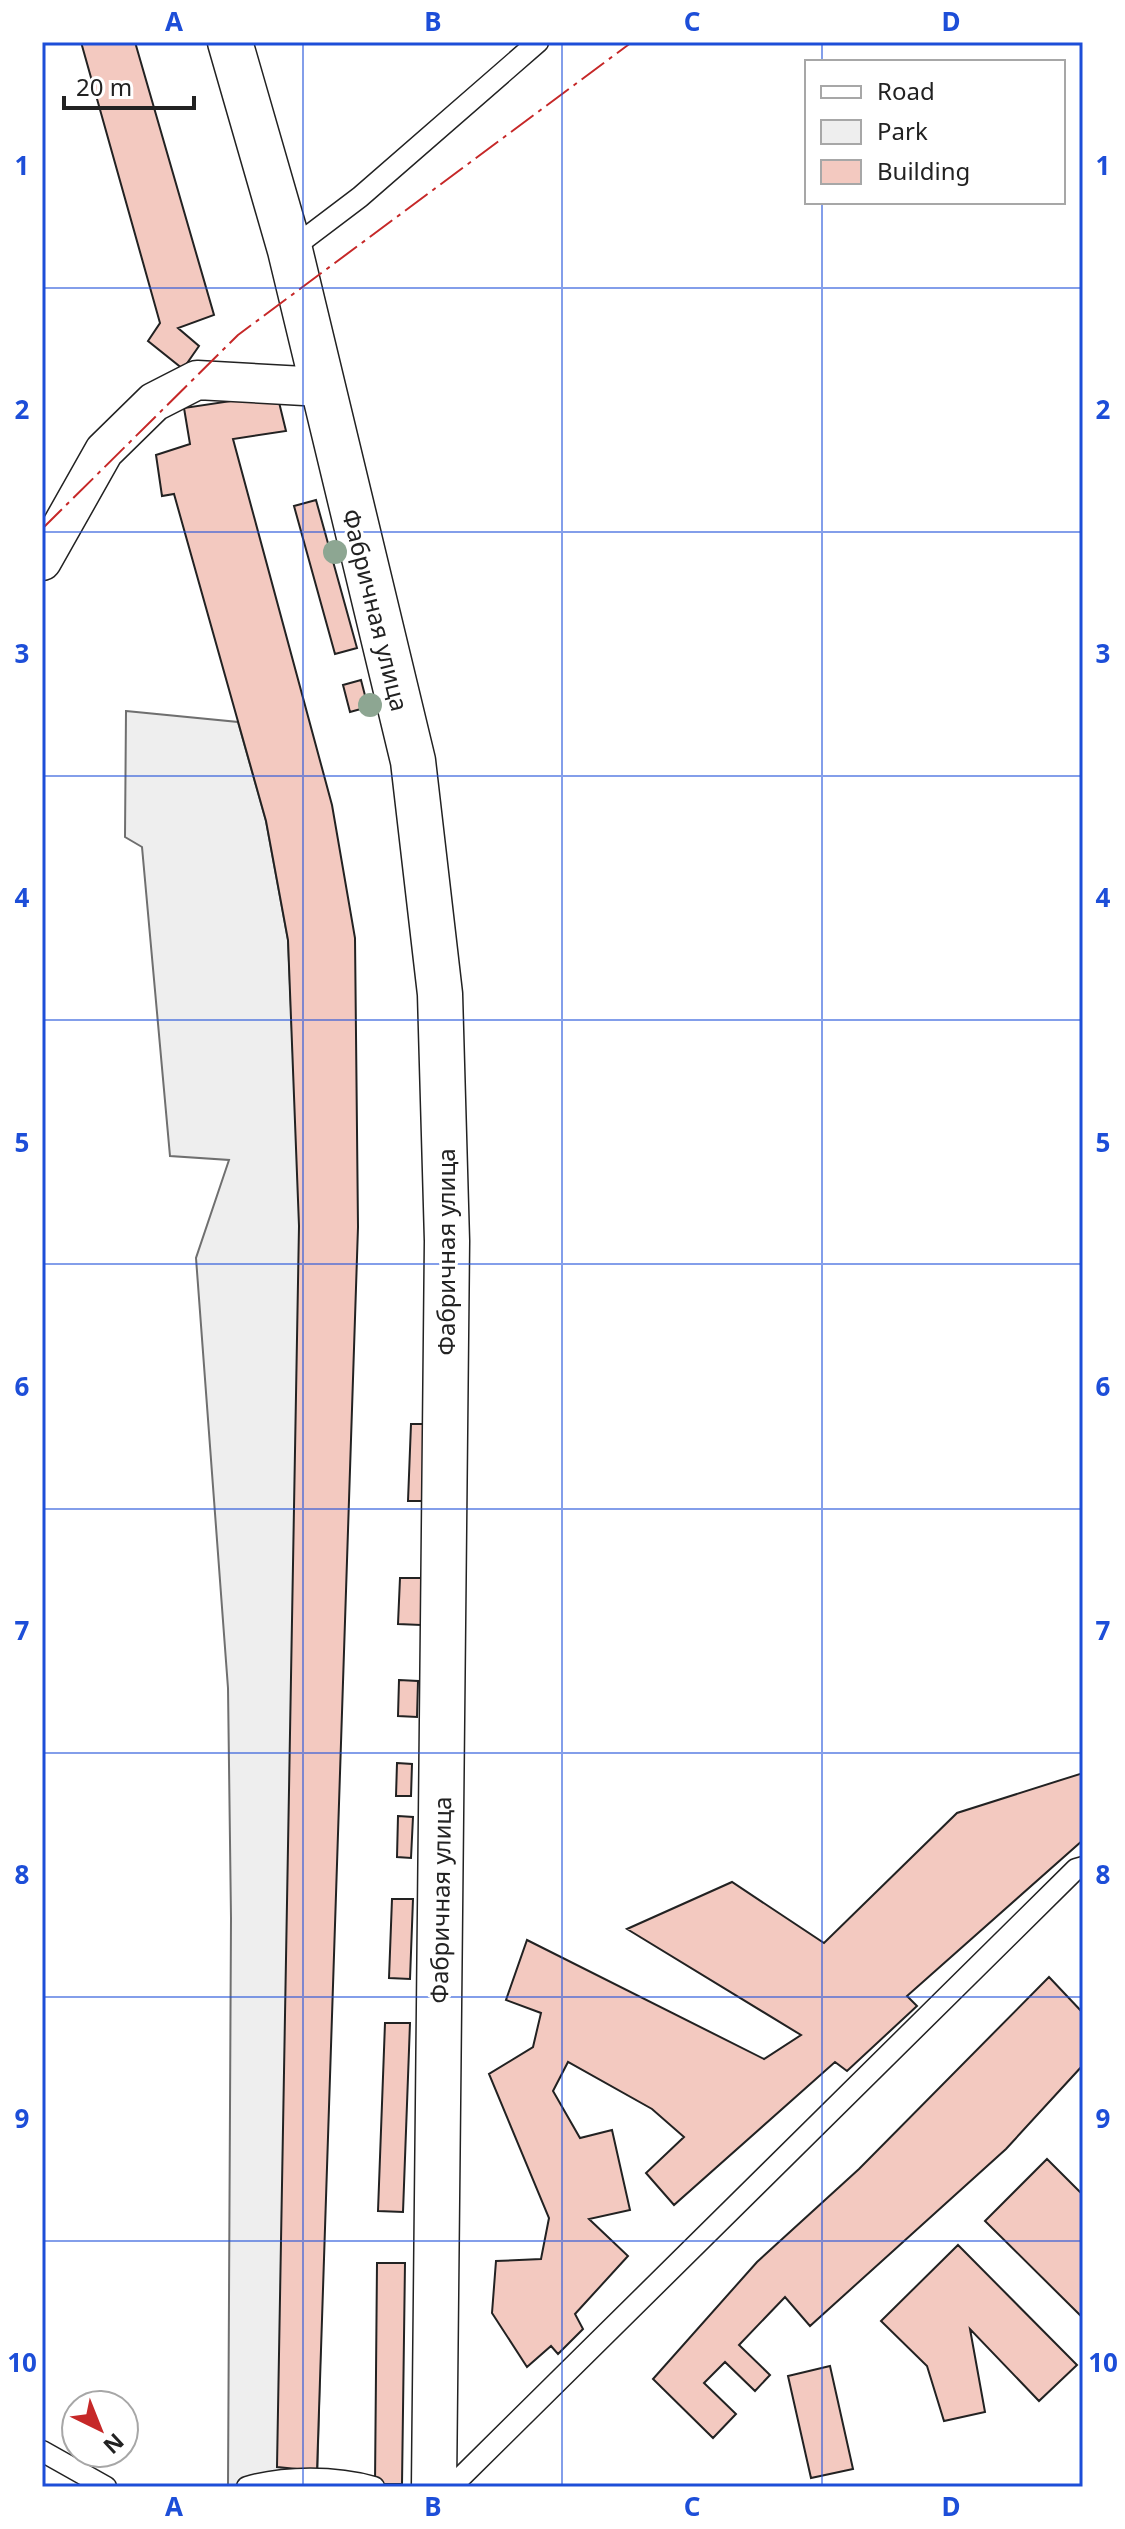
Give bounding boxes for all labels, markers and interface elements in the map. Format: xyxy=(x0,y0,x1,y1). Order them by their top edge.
text: A xyxy=(165,3,183,39)
text: B xyxy=(424,3,442,39)
text: C xyxy=(684,3,700,39)
text: D xyxy=(941,3,961,39)
scale bar xyxy=(64,60,194,110)
legend xyxy=(805,60,1065,204)
text: 20 m xyxy=(76,70,132,103)
text: Road xyxy=(877,74,935,107)
text: Park xyxy=(877,114,928,147)
text: 1 xyxy=(15,147,29,183)
text: 1 xyxy=(1096,147,1110,183)
text: Building xyxy=(877,154,970,187)
text: 2 xyxy=(15,391,30,427)
text: 2 xyxy=(1096,391,1111,427)
street label: Фабричная улица xyxy=(335,506,417,714)
text: 3 xyxy=(15,635,29,671)
text: 3 xyxy=(1096,635,1110,671)
text: 4 xyxy=(15,879,30,915)
text: 4 xyxy=(1096,879,1111,915)
text: 5 xyxy=(15,1124,29,1160)
text: 5 xyxy=(1096,1124,1110,1160)
street label: Фабричная улица xyxy=(429,1148,462,1356)
text: 6 xyxy=(15,1368,30,1404)
text: 6 xyxy=(1096,1368,1111,1404)
text: 7 xyxy=(15,1612,30,1648)
text: 7 xyxy=(1096,1612,1111,1648)
street label: Фабричная улица xyxy=(422,1796,458,2004)
text: 8 xyxy=(15,1856,29,1892)
text: 8 xyxy=(1096,1856,1110,1892)
text: 9 xyxy=(15,2100,29,2136)
text: 9 xyxy=(1096,2100,1110,2136)
text: 10 xyxy=(7,2344,37,2380)
text: 10 xyxy=(1088,2344,1118,2380)
north arrow xyxy=(60,2389,140,2469)
text: N xyxy=(98,2427,131,2461)
text: A xyxy=(165,2488,183,2524)
text: B xyxy=(424,2488,442,2524)
text: C xyxy=(684,2488,700,2524)
text: D xyxy=(941,2488,961,2524)

